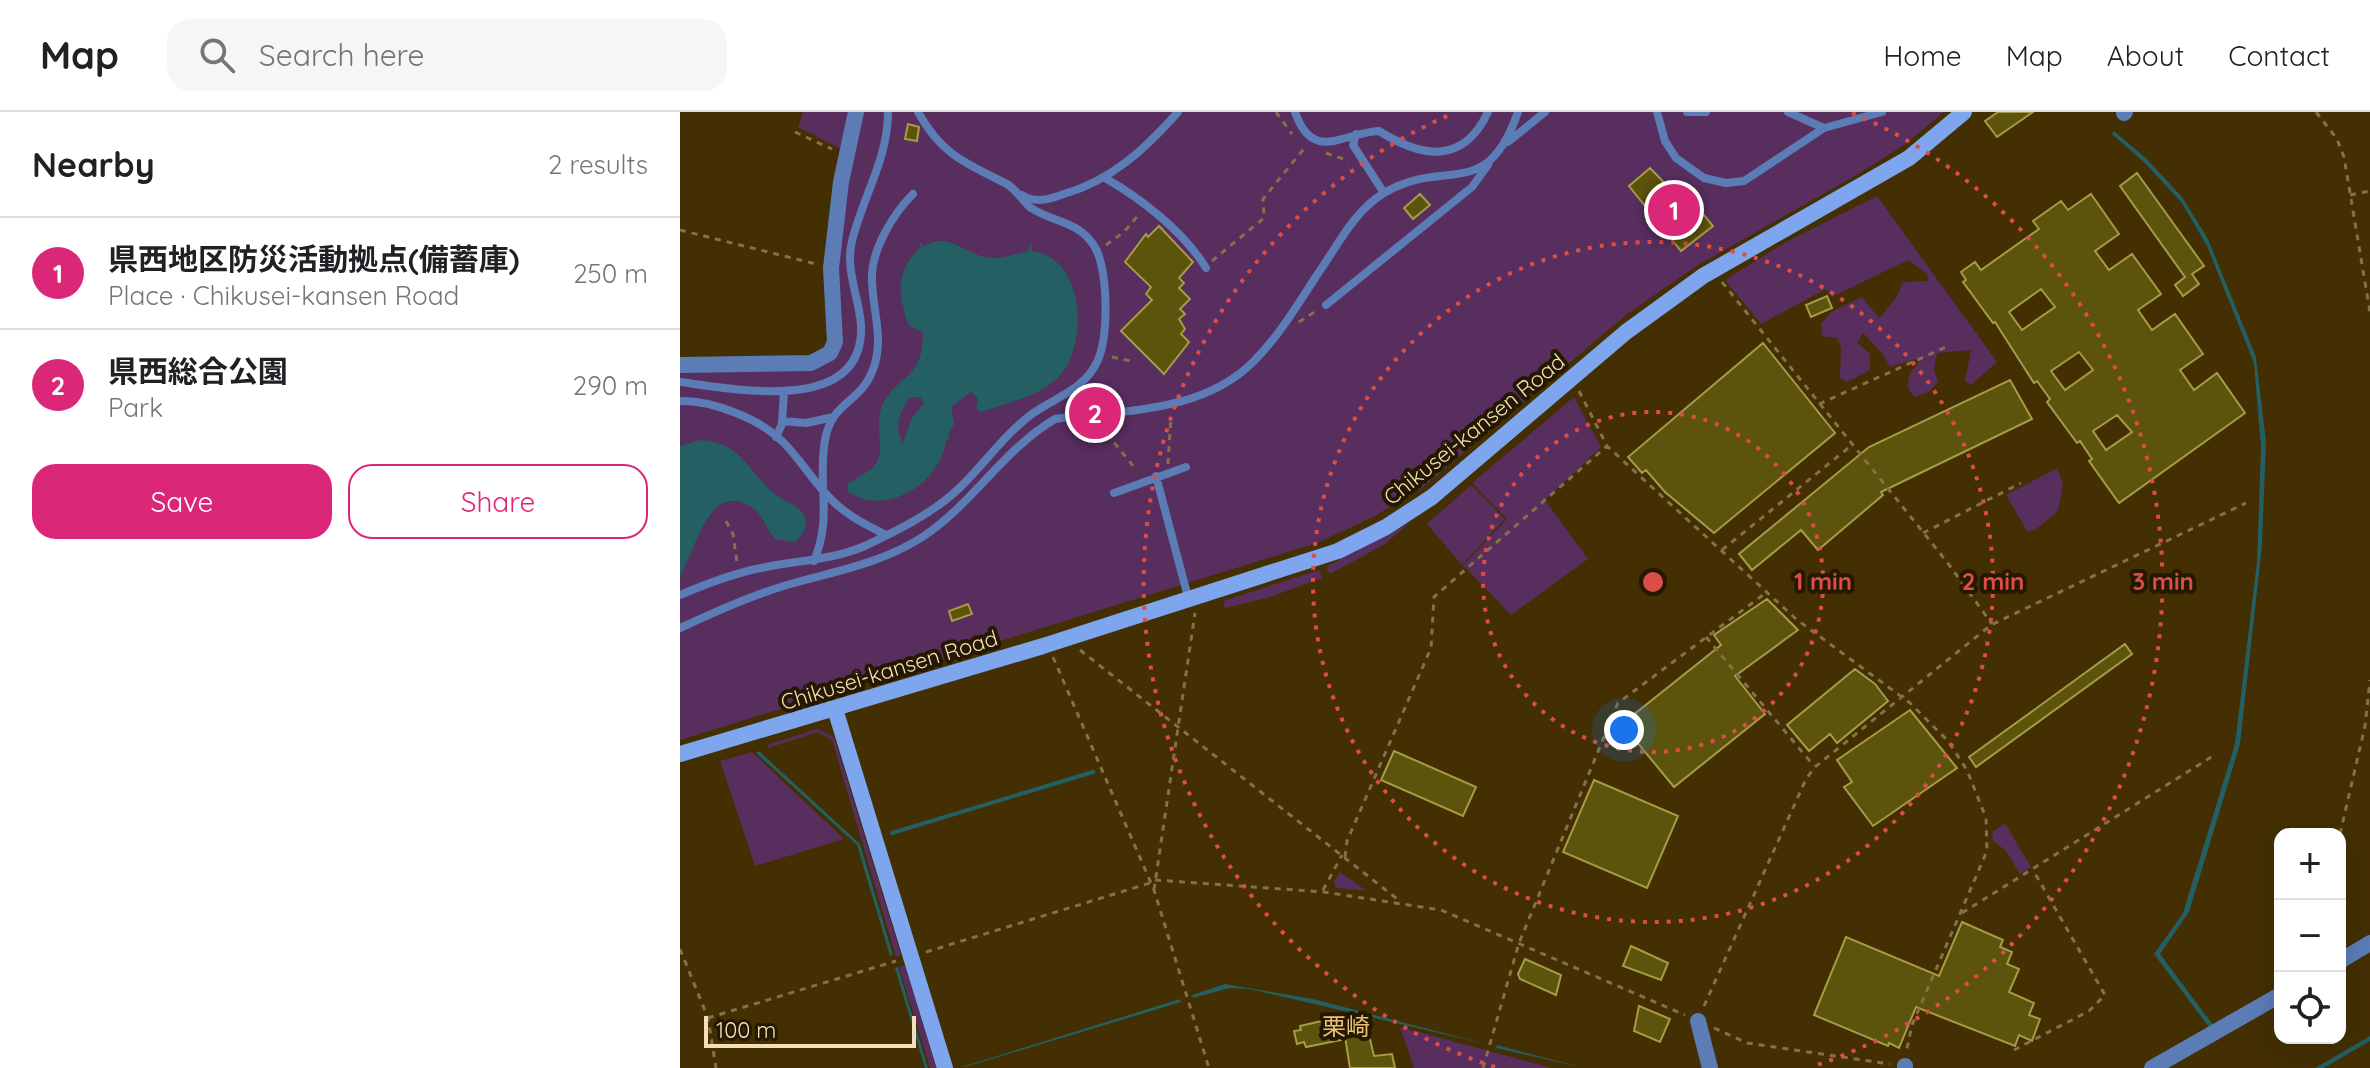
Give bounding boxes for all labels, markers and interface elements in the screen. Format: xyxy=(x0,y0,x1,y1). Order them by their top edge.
search box xyxy=(167,19,727,91)
text: Map xyxy=(40,31,119,79)
icon: search xyxy=(195,33,239,77)
text: Search here xyxy=(259,36,424,74)
text: Home xyxy=(1883,38,1962,73)
text: Map xyxy=(2006,38,2063,73)
text: About xyxy=(2107,38,2184,73)
text: Contact xyxy=(2228,38,2330,73)
text: Nearby xyxy=(32,143,155,186)
text: 2 results xyxy=(548,148,648,181)
pin: 1 xyxy=(1648,180,1700,240)
text: 県西地区防災活動拠点(備蓄庫) xyxy=(108,240,519,278)
text: 1 xyxy=(53,257,63,290)
text: 250 m xyxy=(573,257,648,290)
text: Place · Chikusei-kansen Road xyxy=(108,279,459,312)
street label: Chikusei-kansen Road xyxy=(1378,347,1570,511)
text: 県西総合公園 xyxy=(108,352,288,390)
text: 2 xyxy=(51,369,65,402)
text: 290 m xyxy=(573,369,648,402)
pin: 2 xyxy=(1069,383,1121,443)
text: Park xyxy=(108,391,163,424)
button: Save xyxy=(32,464,332,539)
button: Share xyxy=(348,464,648,539)
text: 1 min xyxy=(1794,566,1852,596)
text: 2 min xyxy=(1962,566,2024,596)
text: 3 min xyxy=(2132,566,2194,596)
centre of rings xyxy=(1639,568,1667,596)
street label: Chikusei-kansen Road xyxy=(777,624,1001,716)
your location xyxy=(1604,710,1644,750)
map controls xyxy=(2274,828,2346,1044)
button: + xyxy=(2274,828,2346,900)
button: − xyxy=(2274,900,2346,972)
button: locate xyxy=(2274,972,2346,1044)
district label: 栗崎 xyxy=(1322,1011,1370,1041)
scale bar xyxy=(704,1012,916,1048)
text: 100 m xyxy=(716,1016,776,1044)

